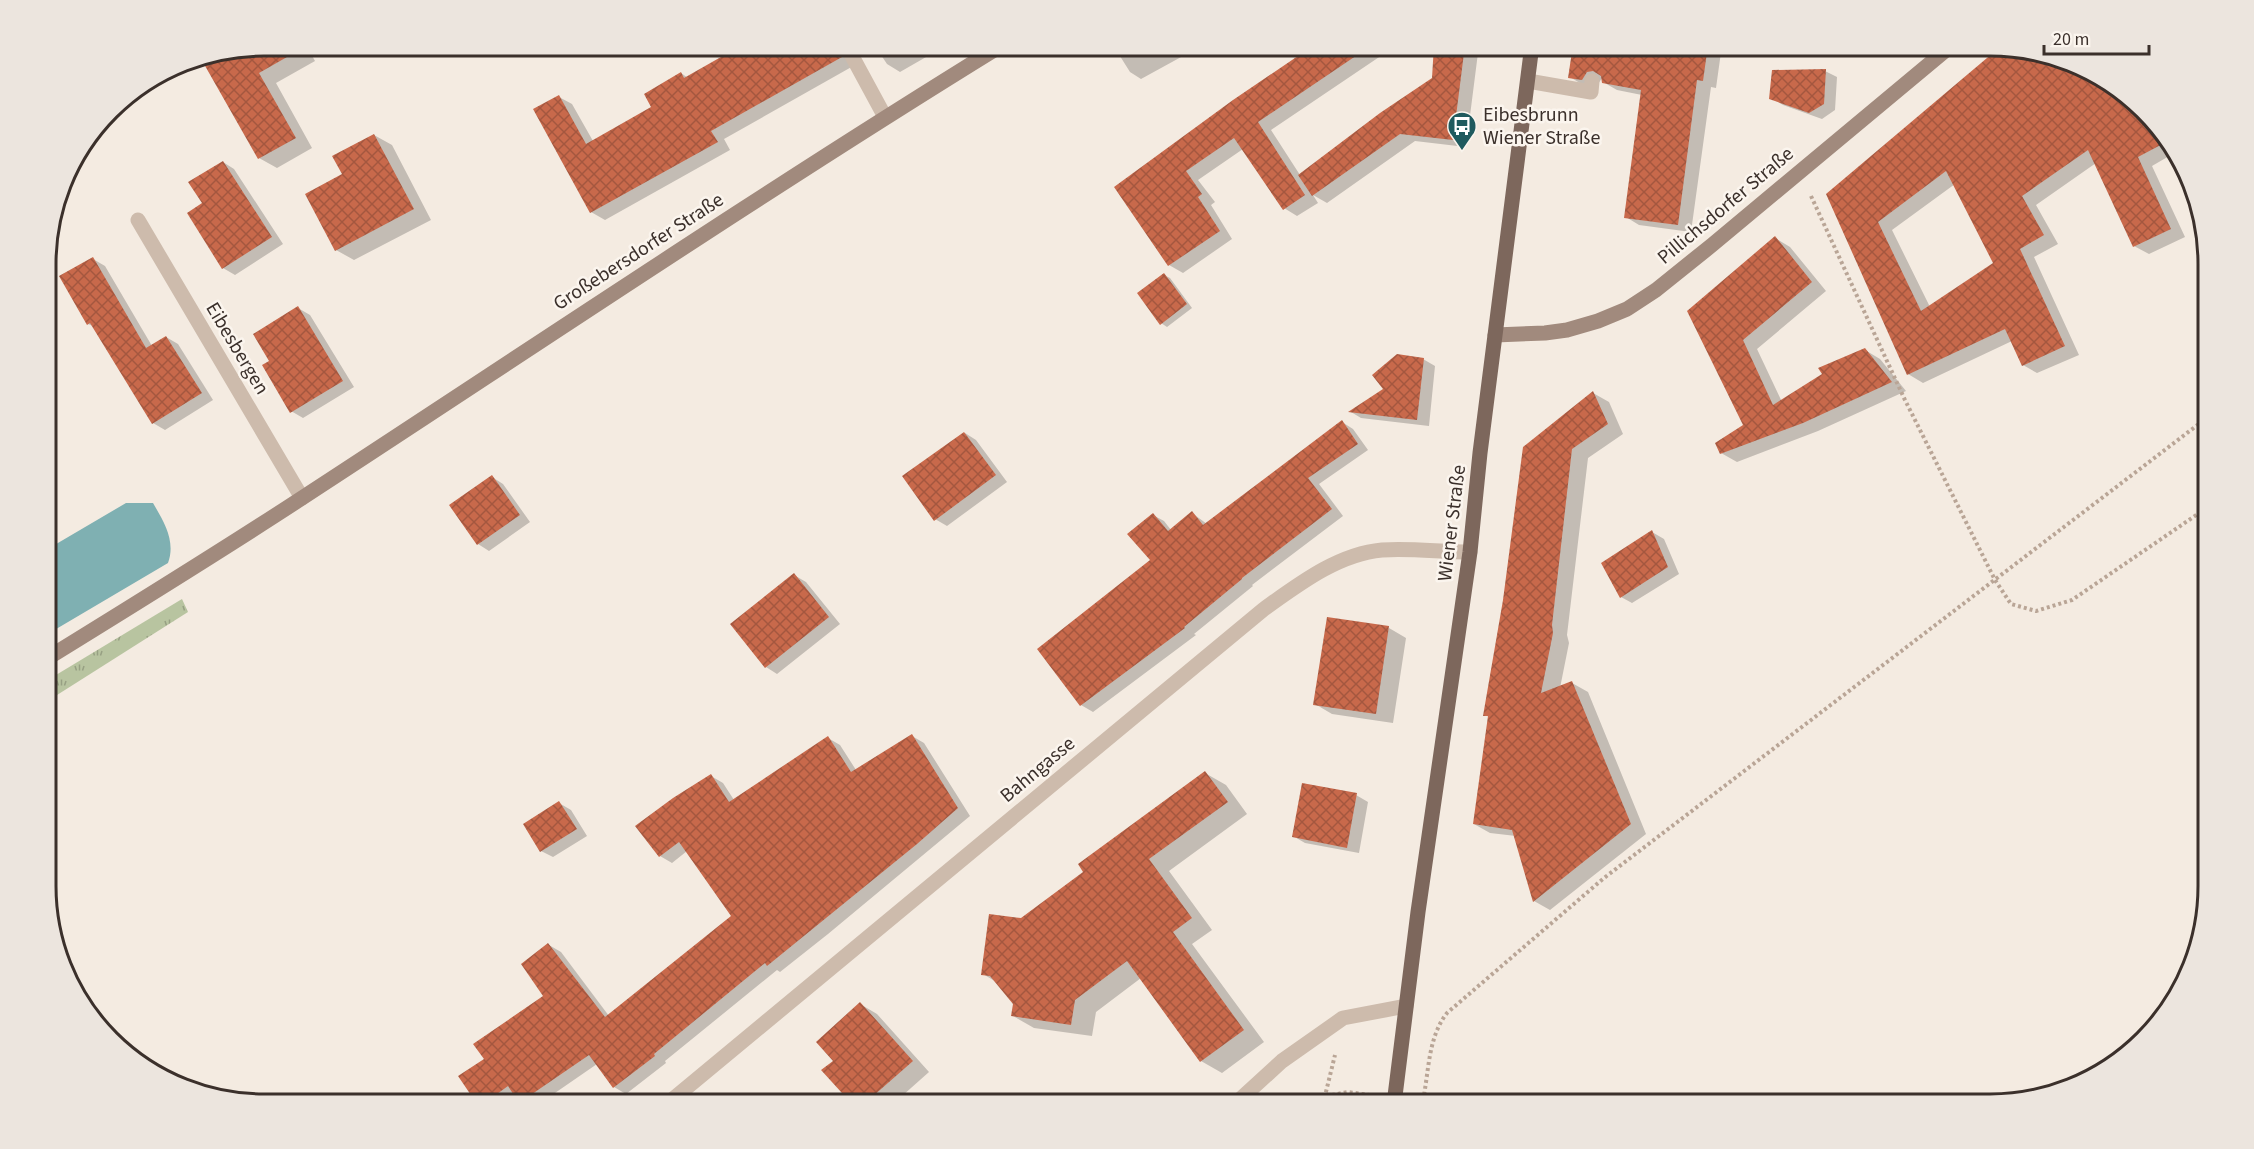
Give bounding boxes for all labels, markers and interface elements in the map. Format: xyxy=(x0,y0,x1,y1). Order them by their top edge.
scale bar xyxy=(2044,18,2149,56)
text: 20 m xyxy=(2053,27,2089,52)
place label: Eibesbrunn Wiener Straße xyxy=(1483,101,1600,152)
bus stop icon: Eibesbrunn Wiener Straße xyxy=(1446,110,1478,152)
street label: Pillichsdorfer Straße xyxy=(1652,140,1800,271)
street label: Großebersdorfer Straße xyxy=(548,186,729,317)
street label: Eibesbergen xyxy=(199,297,276,400)
street label: Wiener Straße xyxy=(1431,463,1473,583)
street label: Bahngasse xyxy=(994,730,1081,809)

